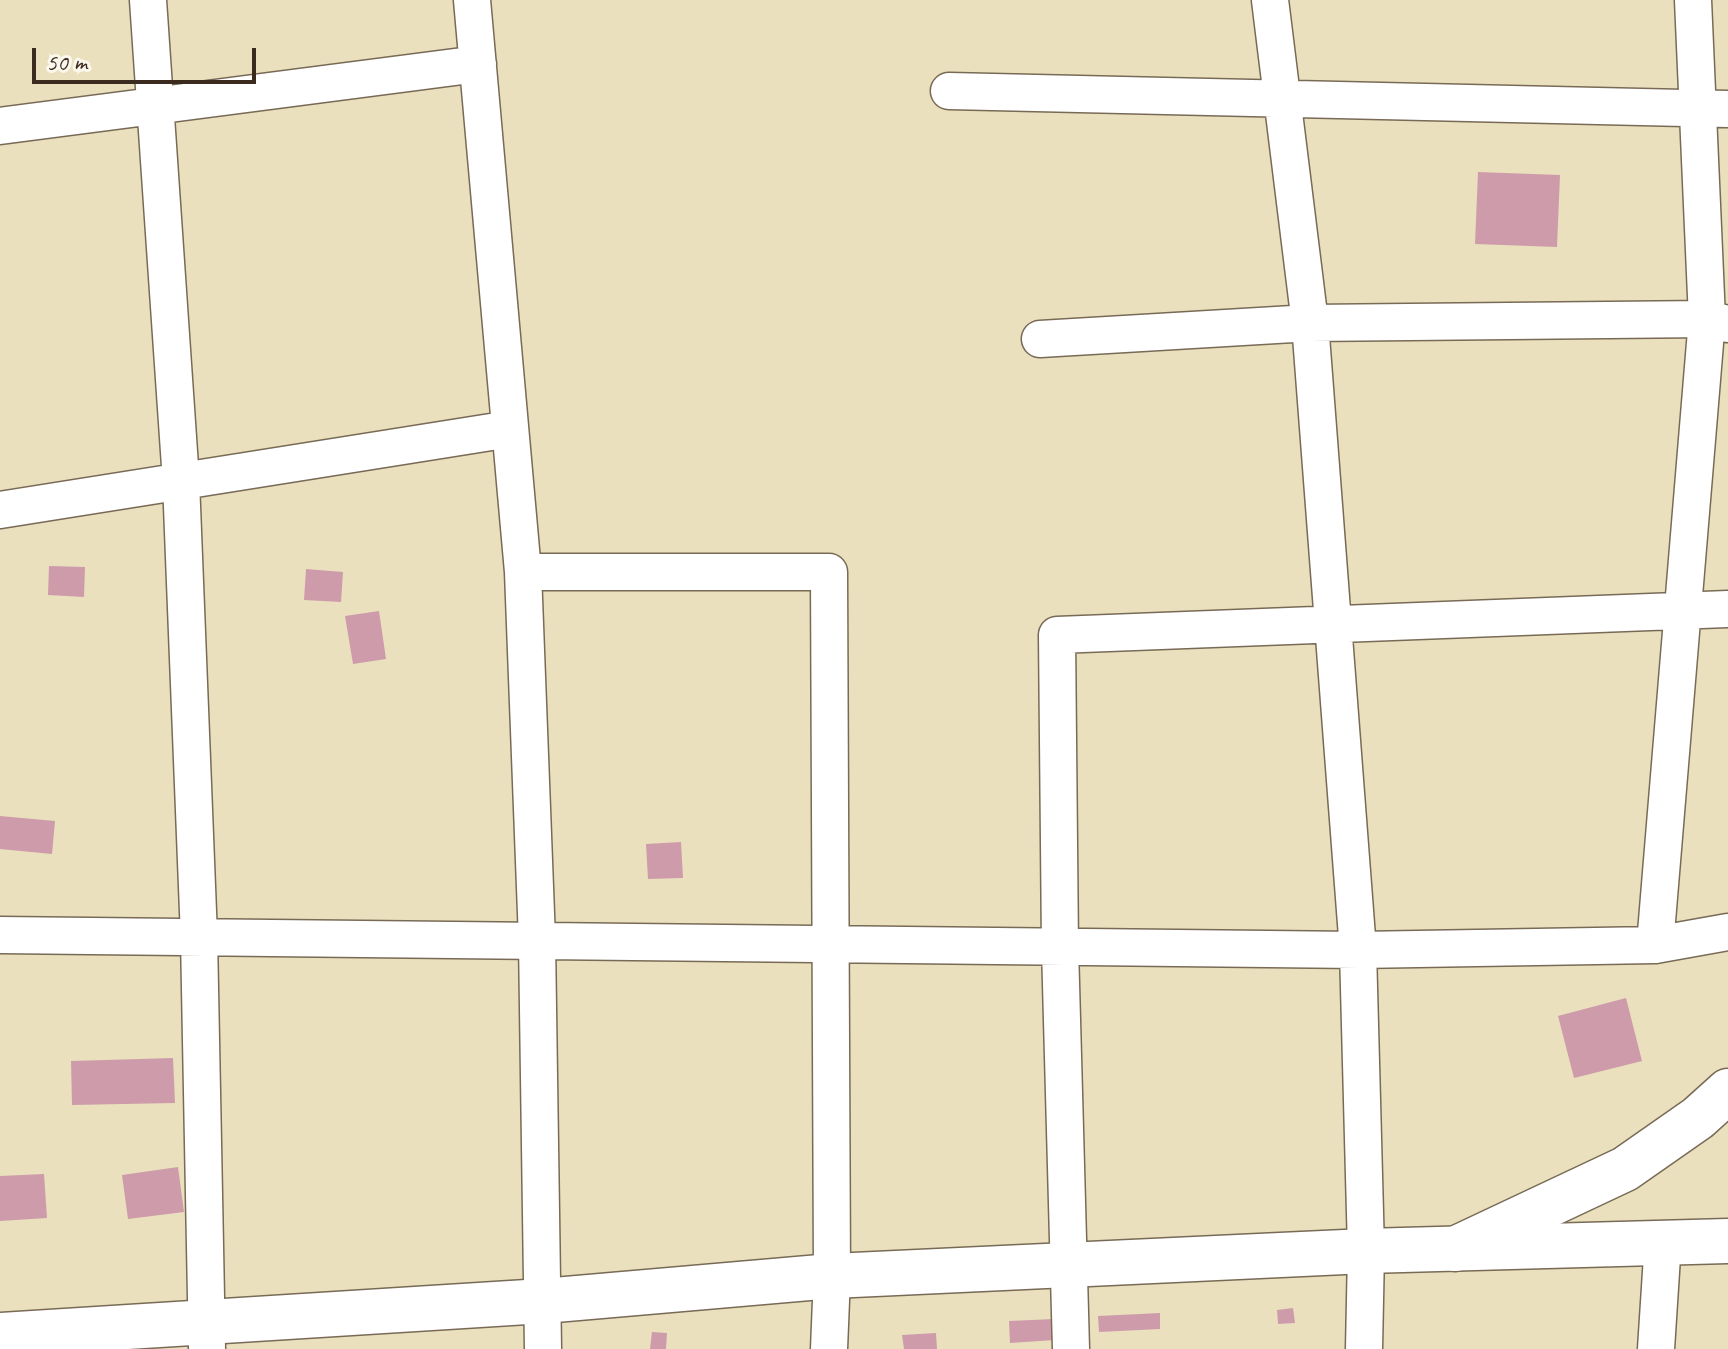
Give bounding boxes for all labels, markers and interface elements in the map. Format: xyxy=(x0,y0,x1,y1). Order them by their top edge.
scale bar xyxy=(36,32,260,82)
text: 50 m xyxy=(46,47,87,77)

